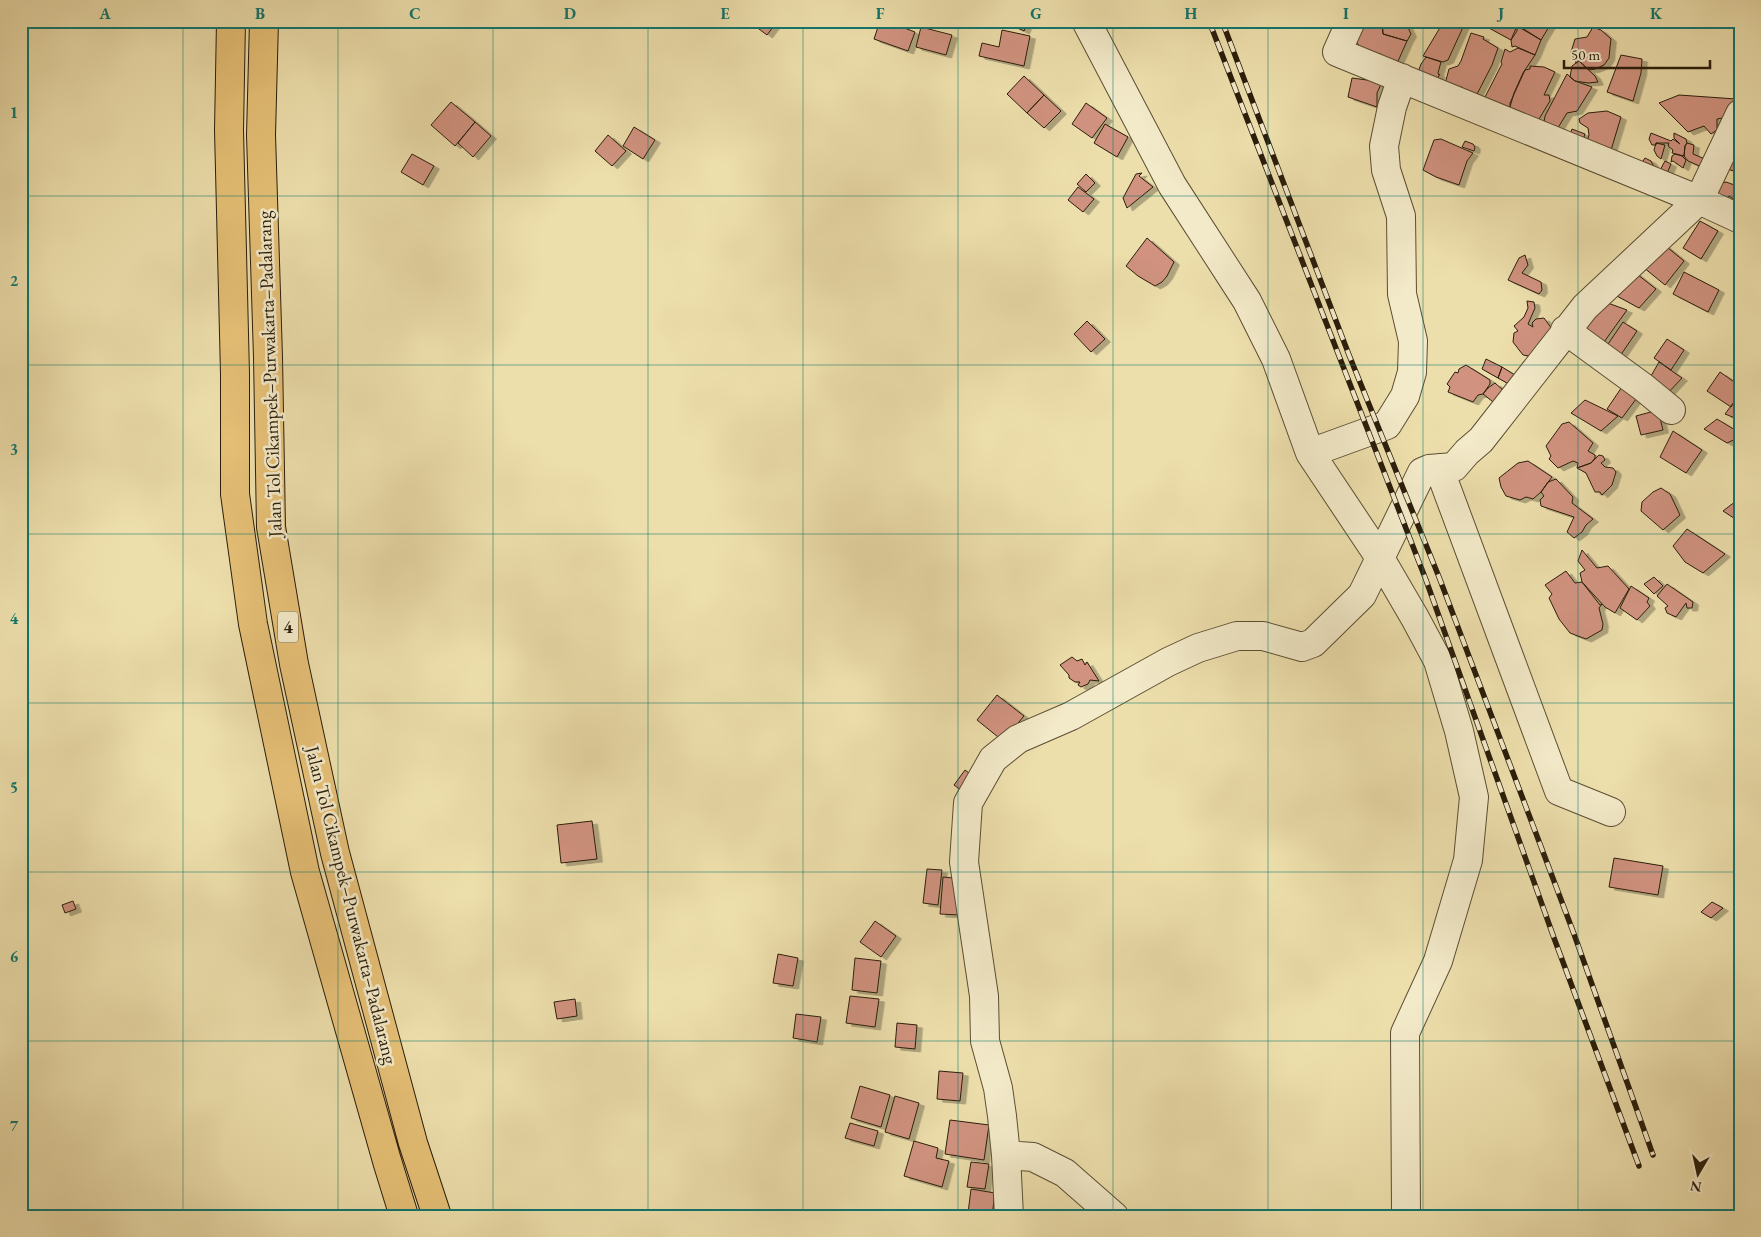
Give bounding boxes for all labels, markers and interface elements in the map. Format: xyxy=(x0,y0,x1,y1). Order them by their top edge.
text: A xyxy=(98,3,111,24)
text: B xyxy=(255,3,265,24)
text: C xyxy=(409,3,421,24)
text: D xyxy=(564,3,576,24)
text: E xyxy=(720,3,730,24)
text: F xyxy=(876,3,885,24)
text: G xyxy=(1030,3,1042,24)
text: H xyxy=(1185,3,1198,24)
text: I xyxy=(1343,3,1349,24)
text: J xyxy=(1496,3,1504,24)
text: K xyxy=(1650,3,1663,24)
scale bar xyxy=(1564,38,1710,70)
text: 50 m xyxy=(1571,45,1600,64)
text: 1 xyxy=(10,102,18,123)
street label: Jalan Tol Cikampek–Purwakarta–Padalarang xyxy=(251,209,288,540)
text: 2 xyxy=(10,270,19,291)
text: 3 xyxy=(10,439,18,460)
text: 4 xyxy=(10,608,19,629)
road number: 4 xyxy=(278,612,298,642)
street label: Jalan Tol Cikampek–Purwakarta–Padalarang xyxy=(299,742,403,1067)
text: 5 xyxy=(10,777,18,798)
text: 6 xyxy=(10,946,19,967)
text: 7 xyxy=(10,1115,19,1136)
north arrow xyxy=(1674,1150,1724,1200)
text: N xyxy=(1688,1177,1703,1197)

